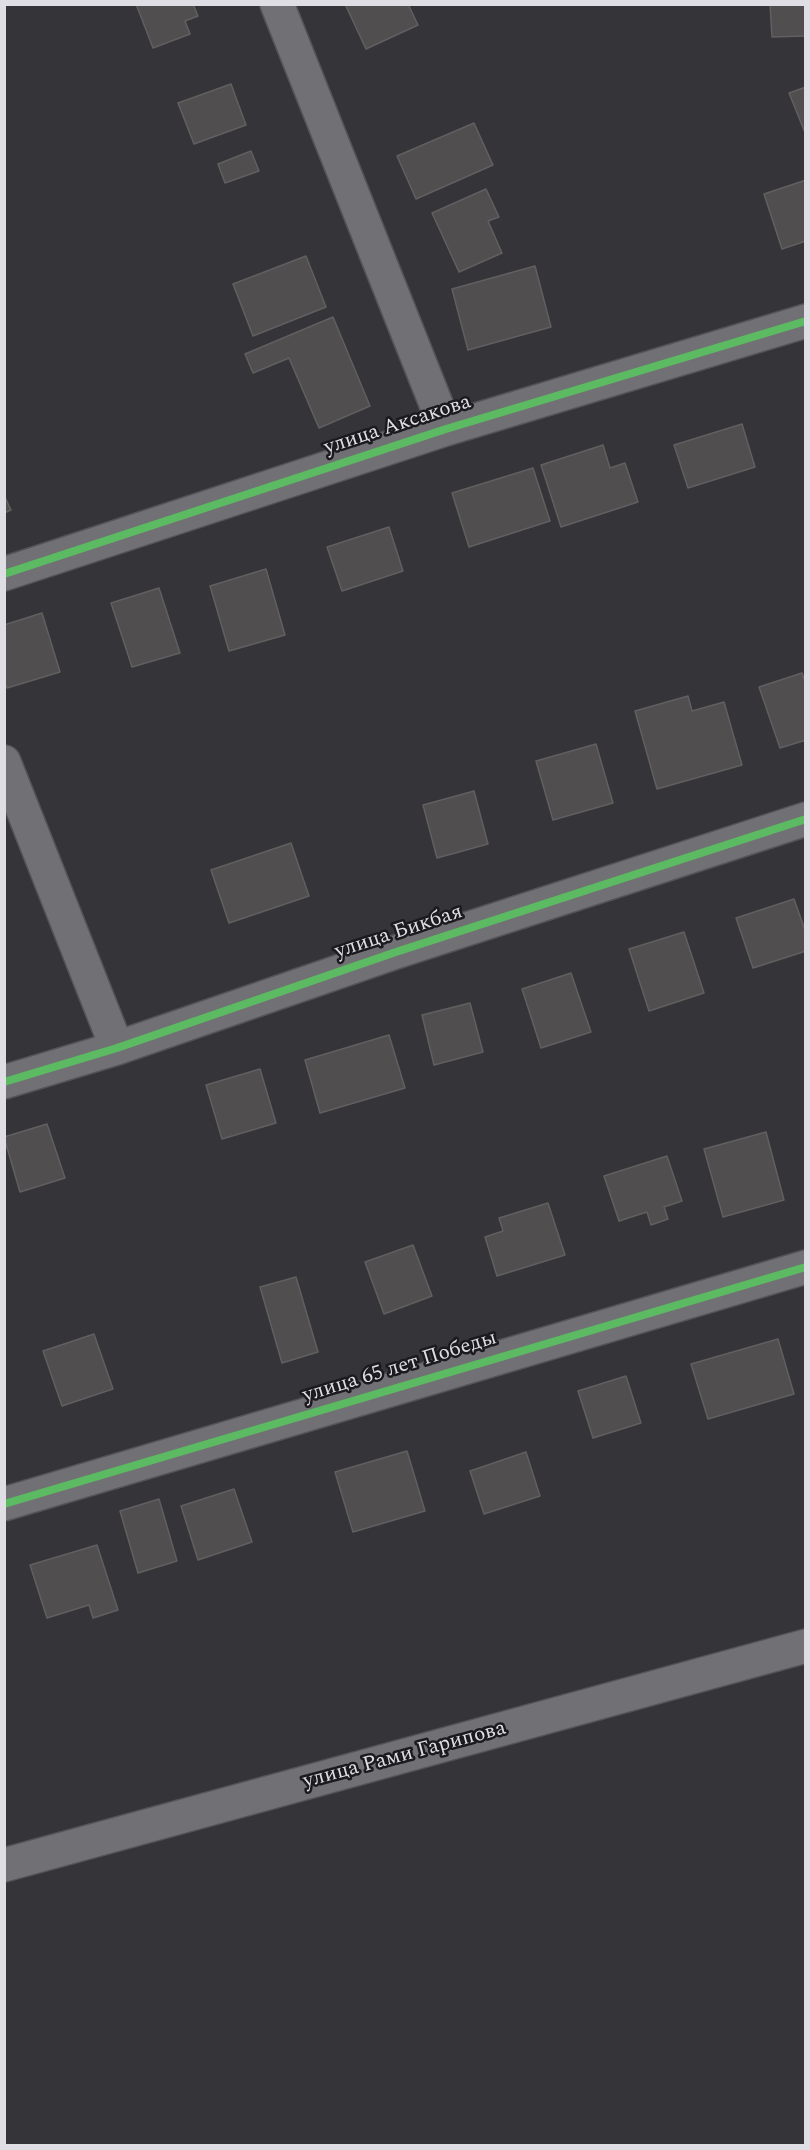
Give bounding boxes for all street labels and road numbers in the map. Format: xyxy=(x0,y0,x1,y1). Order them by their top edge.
street label: улица Аксакова xyxy=(321,390,475,462)
street label: улица Бикбая xyxy=(332,901,466,965)
street label: улица 65 лет Победы xyxy=(300,1327,500,1409)
street label: улица Рами Гарипова xyxy=(301,1717,509,1795)

